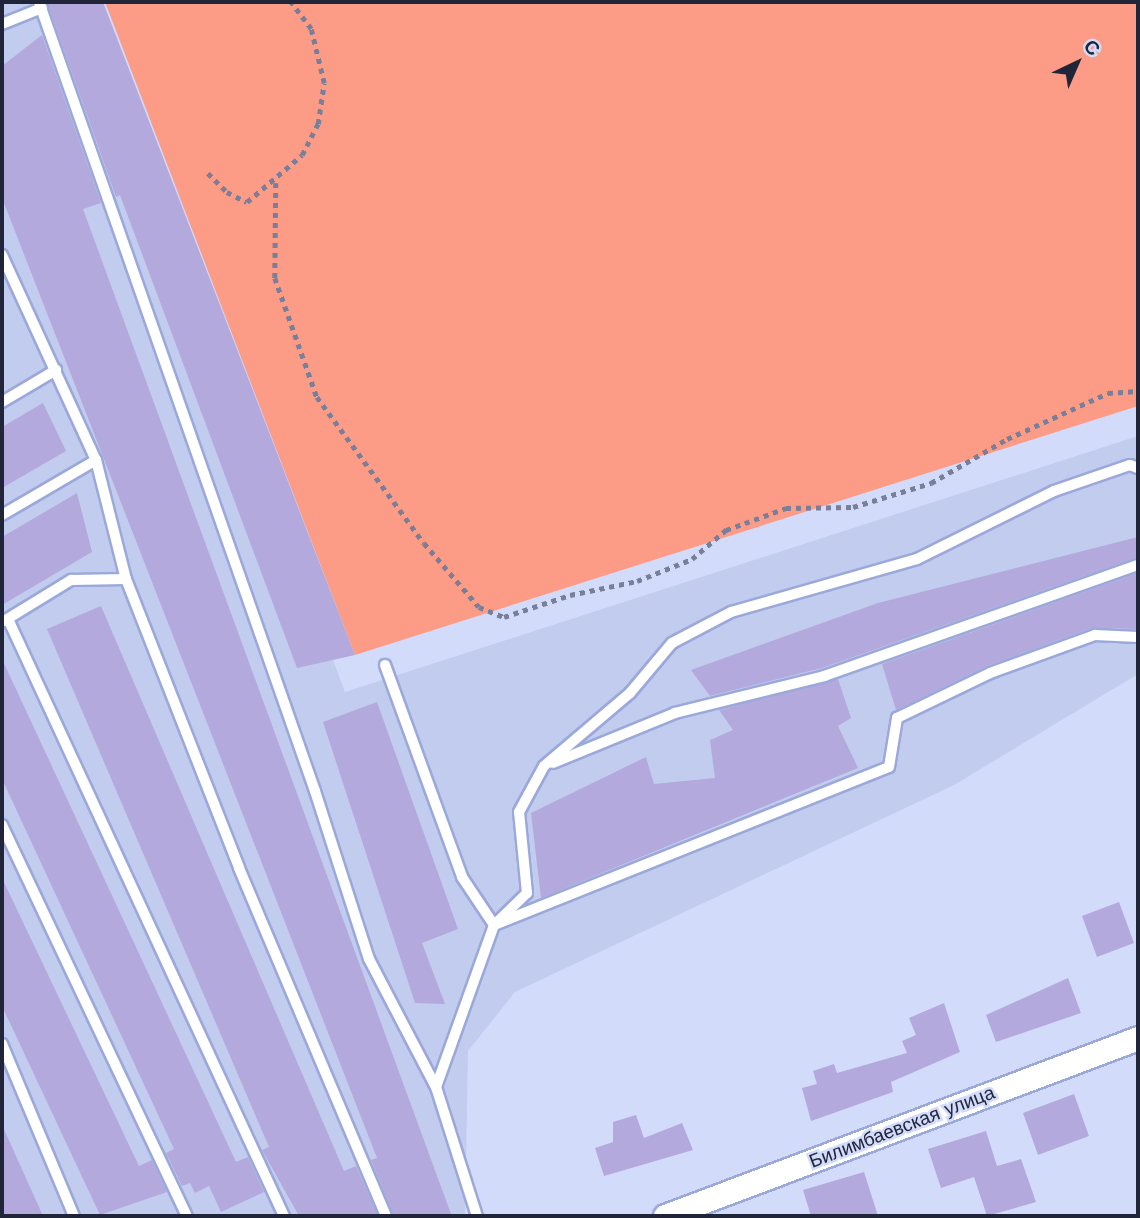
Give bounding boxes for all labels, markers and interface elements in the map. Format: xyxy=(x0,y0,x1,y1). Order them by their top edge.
north arrow xyxy=(1042,28,1112,98)
text: С xyxy=(1079,34,1105,61)
street label: Билимбаевская улица xyxy=(806,1081,998,1173)

